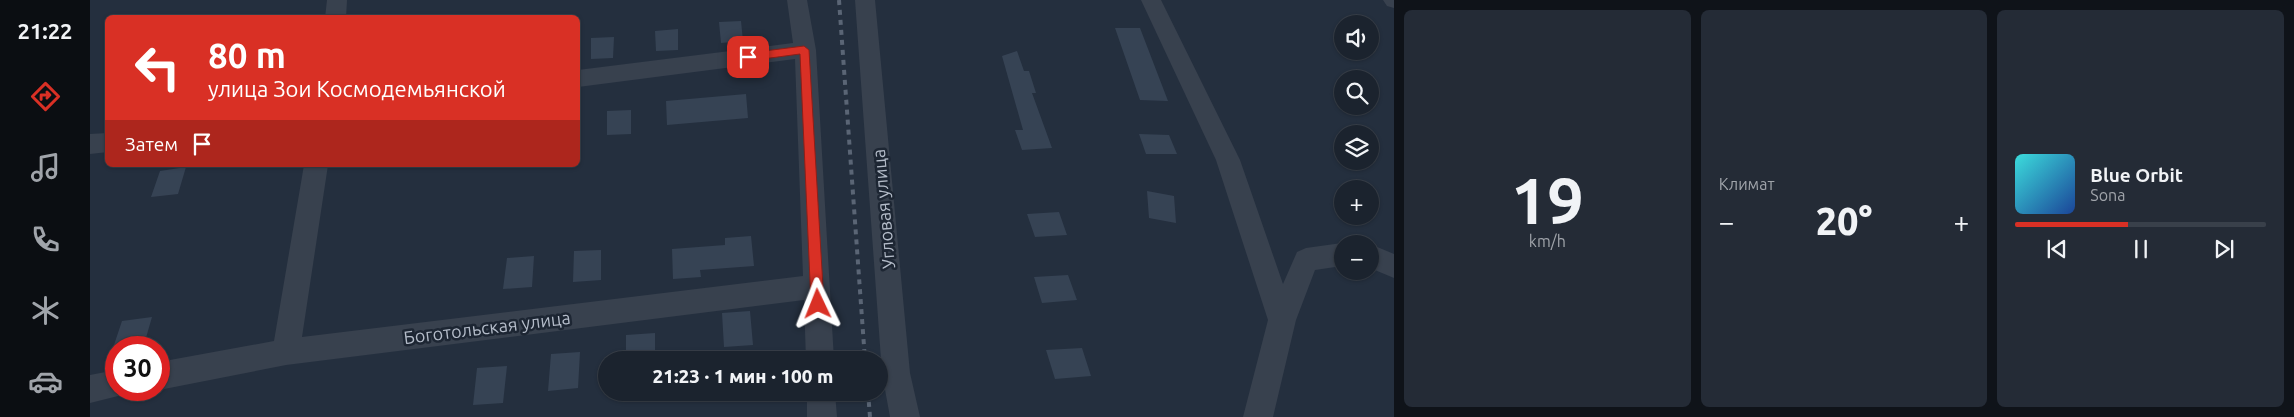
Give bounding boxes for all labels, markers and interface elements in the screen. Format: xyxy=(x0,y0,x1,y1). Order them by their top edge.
map controls xyxy=(1334,15,1379,280)
button: sound xyxy=(1334,15,1379,60)
text: 21:22 xyxy=(17,18,73,43)
icon: left xyxy=(125,35,190,100)
text: 80 m xyxy=(208,35,286,75)
pin xyxy=(727,36,769,78)
icon: arrive xyxy=(734,43,762,71)
button: search xyxy=(1334,70,1379,115)
text: улица Зои Космодемьянской xyxy=(208,76,506,101)
icon: directions xyxy=(28,79,63,114)
button: layers xyxy=(1334,125,1379,170)
icon: arrive xyxy=(188,130,216,158)
text: Затем xyxy=(125,133,178,155)
street label: Угловая улица xyxy=(868,148,898,270)
icon: music xyxy=(28,150,63,185)
text: 19 xyxy=(1511,163,1584,236)
text: Blue Orbit xyxy=(2090,164,2183,186)
text: Климат xyxy=(1719,175,1775,193)
button: + xyxy=(1334,180,1379,225)
text: Sona xyxy=(2090,186,2125,204)
text: 20° xyxy=(1816,200,1872,242)
text: − xyxy=(1719,206,1734,237)
text: + xyxy=(1954,206,1969,237)
icon: phone xyxy=(28,222,63,257)
text: km/h xyxy=(1529,232,1566,250)
button: − xyxy=(1334,235,1379,280)
icon: previous xyxy=(2043,235,2071,263)
icon: pause xyxy=(2127,235,2155,263)
icon: next xyxy=(2210,235,2238,263)
position arrow xyxy=(791,277,843,329)
icon: climate xyxy=(28,293,63,328)
street label: Боготольская улица xyxy=(403,307,571,347)
speed limit sign: 30 xyxy=(105,336,170,401)
icon: car xyxy=(28,364,63,399)
text: 21:23 · 1 мин · 100 m xyxy=(653,365,833,387)

